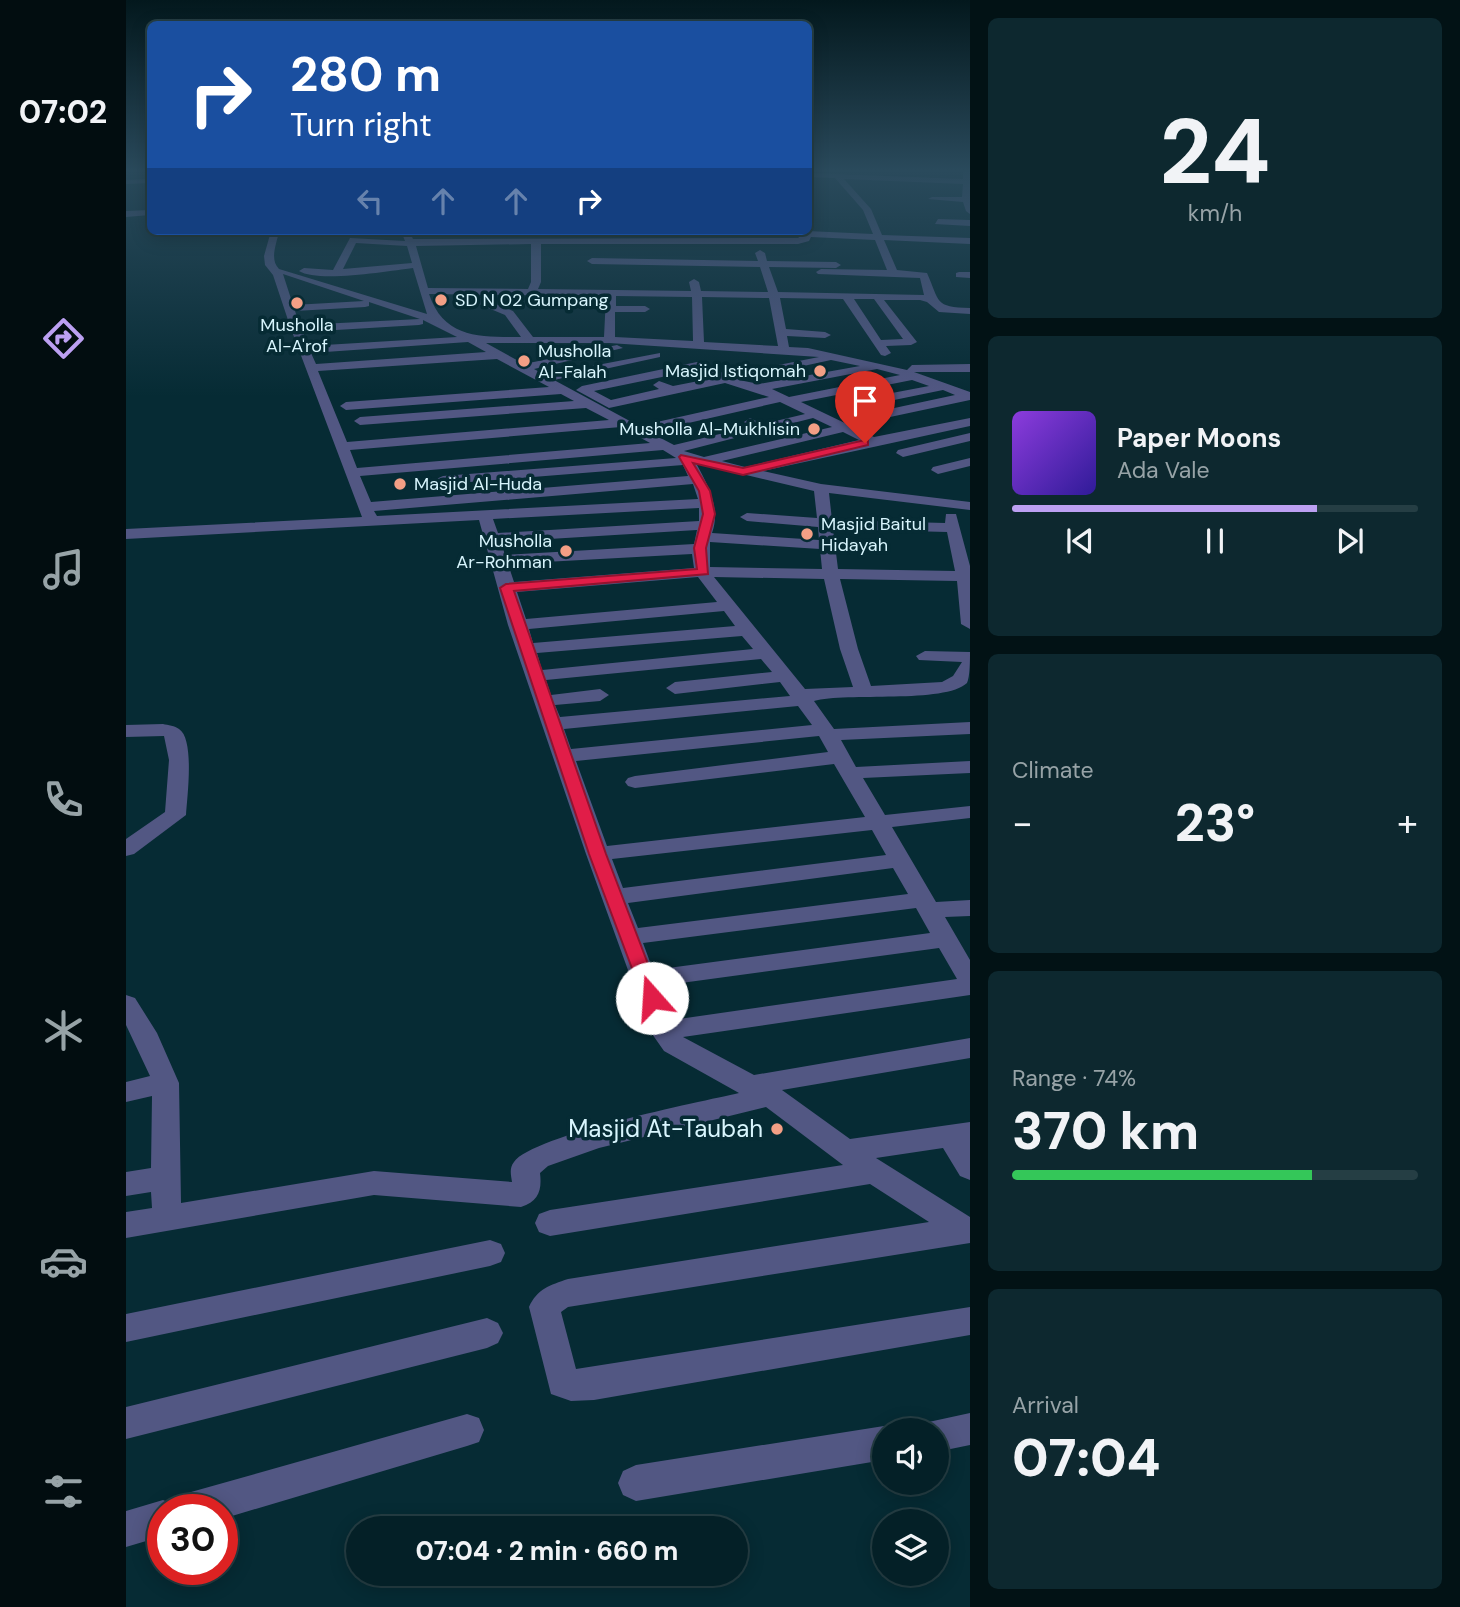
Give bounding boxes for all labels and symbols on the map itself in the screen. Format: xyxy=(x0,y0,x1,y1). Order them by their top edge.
place label: SD N 02 Gumpang xyxy=(455,288,609,312)
marker: SD N 02 Gumpang xyxy=(433,292,449,308)
marker: Musholla Al-A'rof xyxy=(289,295,305,311)
place label: Musholla Al-A'rof xyxy=(260,313,334,358)
place label: Musholla Al-Falah xyxy=(538,339,611,384)
marker: Musholla Al-Falah xyxy=(516,353,532,369)
place label: Masjid Istiqomah xyxy=(665,359,806,383)
marker: Masjid Istiqomah xyxy=(812,363,828,379)
pin xyxy=(835,371,895,443)
place label: Musholla Al-Mukhlisin xyxy=(619,417,800,441)
marker: Musholla Al-Mukhlisin xyxy=(806,421,822,437)
place label: Masjid Al-Huda xyxy=(414,472,542,496)
marker: Masjid Al-Huda xyxy=(392,476,408,492)
place label: Masjid Baitul Hidayah xyxy=(821,512,926,557)
marker: Masjid Baitul Hidayah xyxy=(799,526,815,542)
place label: Musholla Ar-Rohman xyxy=(456,529,552,574)
marker: Musholla Ar-Rohman xyxy=(558,543,574,559)
position arrow xyxy=(615,961,689,1035)
place label: Masjid At-Taubah xyxy=(568,1113,763,1144)
marker: Masjid At-Taubah xyxy=(769,1121,785,1137)
speed limit sign: 30 xyxy=(147,1494,238,1585)

